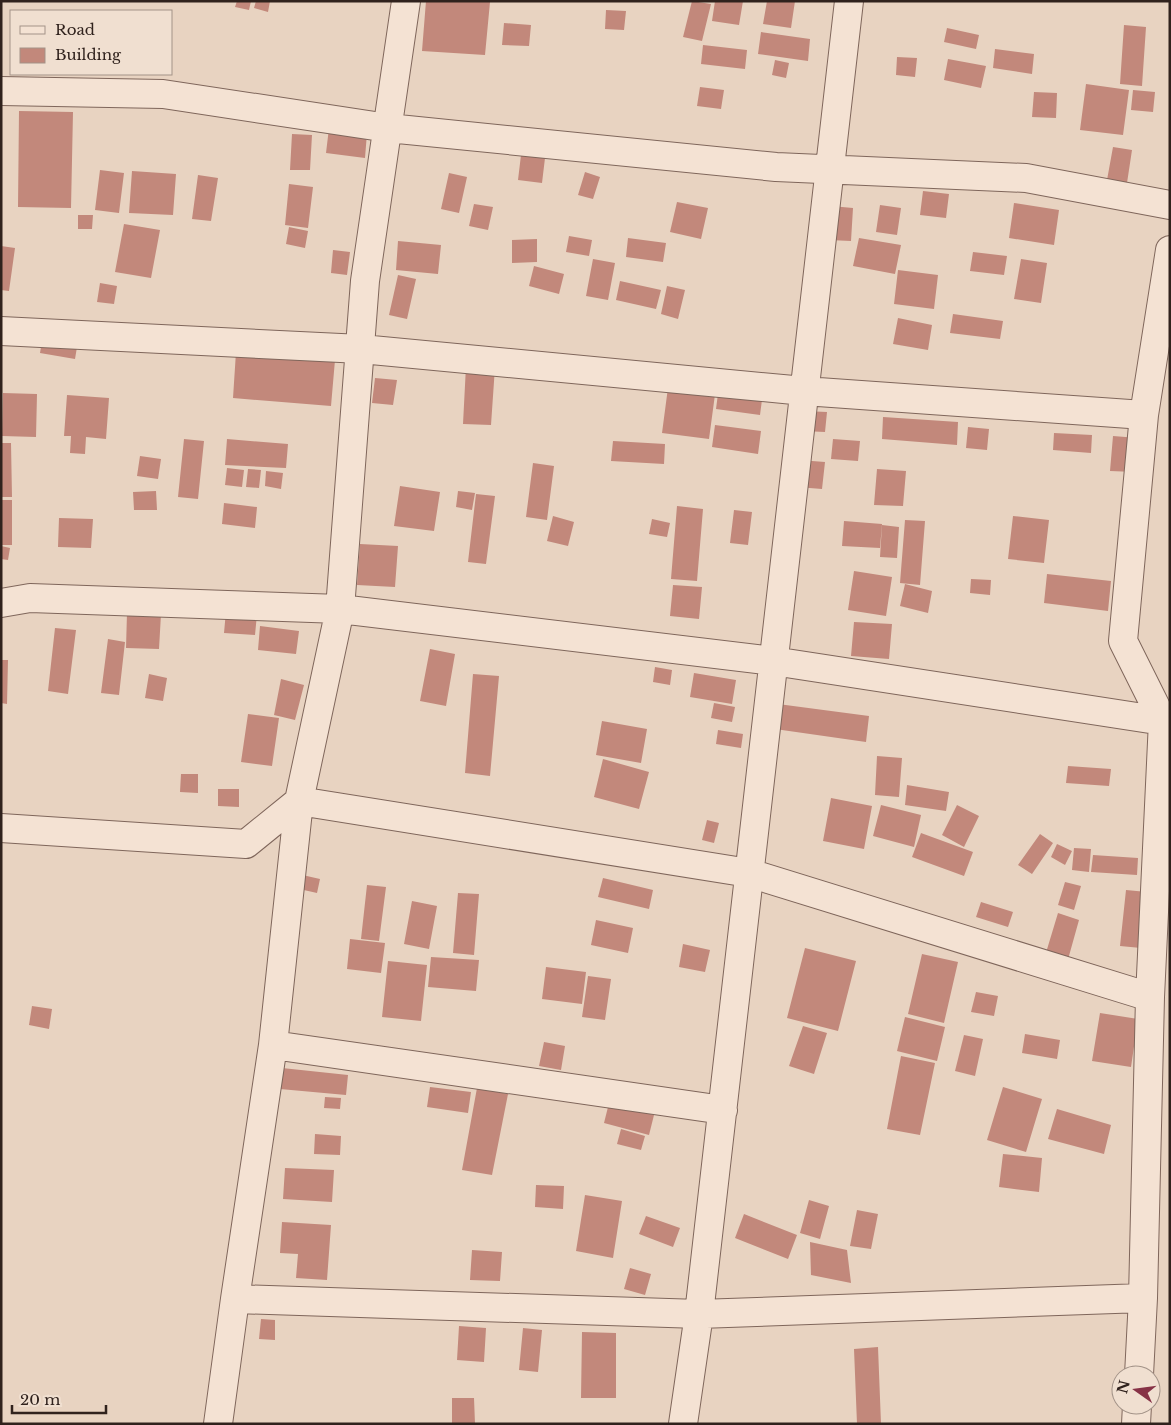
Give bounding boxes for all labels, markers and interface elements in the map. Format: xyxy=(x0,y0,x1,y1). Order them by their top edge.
legend xyxy=(10,10,172,75)
text: Road xyxy=(55,20,95,39)
text: Building xyxy=(55,45,122,64)
north arrow xyxy=(1111,1365,1161,1415)
text: N xyxy=(1113,1378,1134,1395)
scale bar xyxy=(12,1382,106,1414)
text: 20 m xyxy=(20,1390,60,1409)

